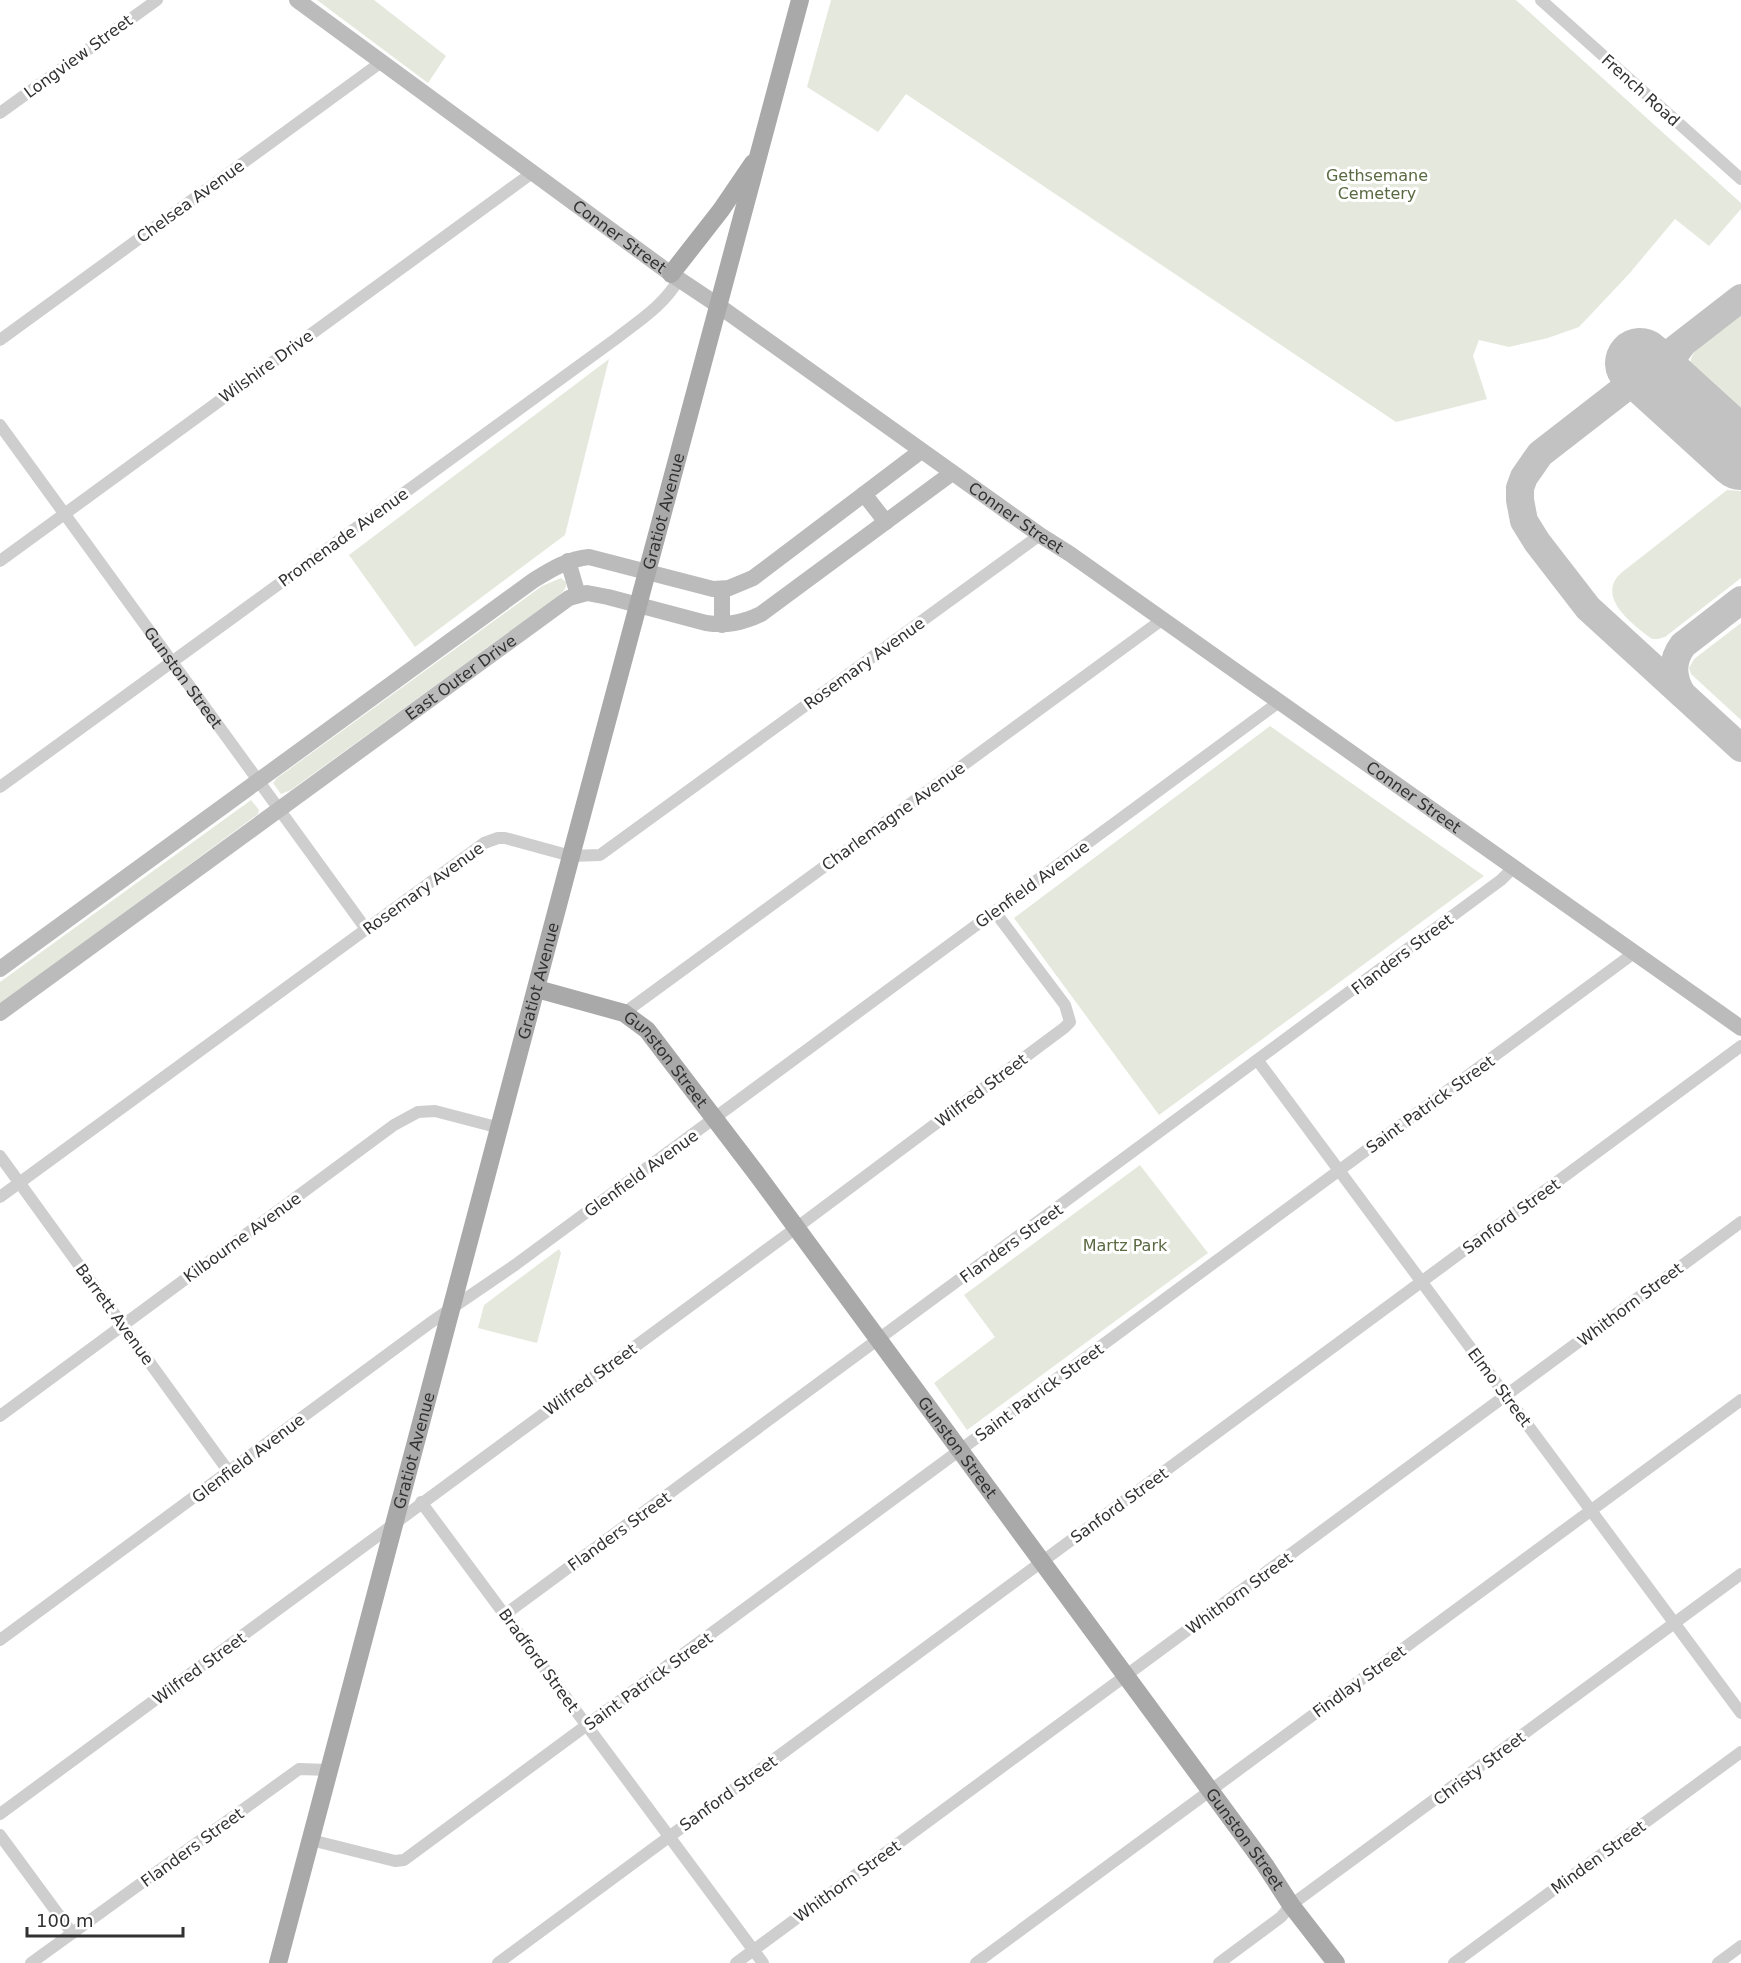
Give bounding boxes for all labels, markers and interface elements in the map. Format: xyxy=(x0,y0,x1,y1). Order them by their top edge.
street label: Longview Street xyxy=(20,11,136,102)
street label: French Road xyxy=(1598,50,1684,130)
street label: Chelsea Avenue xyxy=(133,156,248,247)
park label: Gethsemane Cemetery xyxy=(1326,166,1428,203)
street label: Conner Street xyxy=(569,196,670,277)
street label: Wilshire Drive xyxy=(216,326,317,407)
street label: Gratiot Avenue xyxy=(639,451,688,572)
street label: Conner Street xyxy=(965,478,1067,557)
street label: Promenade Avenue xyxy=(275,484,412,591)
street label: Rosemary Avenue xyxy=(800,613,928,714)
street label: Gunston Street xyxy=(140,623,226,732)
street label: East Outer Drive xyxy=(402,631,520,724)
street label: Conner Street xyxy=(1362,757,1464,837)
street label: Charlemagne Avenue xyxy=(818,758,968,875)
street label: Glenfield Avenue xyxy=(972,837,1093,932)
street label: Rosemary Avenue xyxy=(359,838,487,939)
street label: Flanders Street xyxy=(1348,910,1457,999)
street label: Gratiot Avenue xyxy=(514,920,563,1041)
street label: Gunston Street xyxy=(620,1007,712,1111)
street label: Wilfred Street xyxy=(932,1050,1031,1131)
street label: Saint Patrick Street xyxy=(1363,1052,1498,1157)
street label: Glenfield Avenue xyxy=(581,1126,702,1221)
street label: Sanford Street xyxy=(1459,1175,1564,1258)
street label: Kilbourne Avenue xyxy=(180,1188,305,1286)
street label: Flanders Street xyxy=(956,1200,1066,1287)
park label: Martz Park xyxy=(1083,1236,1168,1255)
street label: Whithorn Street xyxy=(1574,1259,1687,1350)
street label: Barrett Avenue xyxy=(72,1260,158,1369)
street label: Wilfred Street xyxy=(540,1339,640,1419)
street label: Saint Patrick Street xyxy=(972,1340,1107,1445)
street label: Elmo Street xyxy=(1464,1344,1535,1430)
street label: Gratiot Avenue xyxy=(390,1390,439,1511)
street label: Gunston Street xyxy=(914,1393,1001,1502)
street label: Glenfield Avenue xyxy=(188,1410,308,1507)
street label: Sanford Street xyxy=(1067,1464,1172,1547)
street label: Flanders Street xyxy=(564,1488,674,1575)
street label: Whithorn Street xyxy=(1182,1548,1296,1638)
street label: Bradford Street xyxy=(495,1605,582,1716)
street label: Wilfred Street xyxy=(149,1628,249,1708)
street label: Saint Patrick Street xyxy=(581,1629,716,1734)
street label: Findlay Street xyxy=(1309,1641,1409,1721)
street label: Christy Street xyxy=(1430,1728,1529,1809)
street label: Sanford Street xyxy=(676,1752,781,1835)
street label: Gunston Street xyxy=(1202,1785,1288,1894)
street label: Flanders Street xyxy=(137,1804,247,1891)
street label: Minden Street xyxy=(1547,1817,1649,1898)
street label: Whithorn Street xyxy=(790,1836,904,1926)
scale bar xyxy=(27,1900,183,1938)
text: 100 m xyxy=(36,1910,94,1931)

